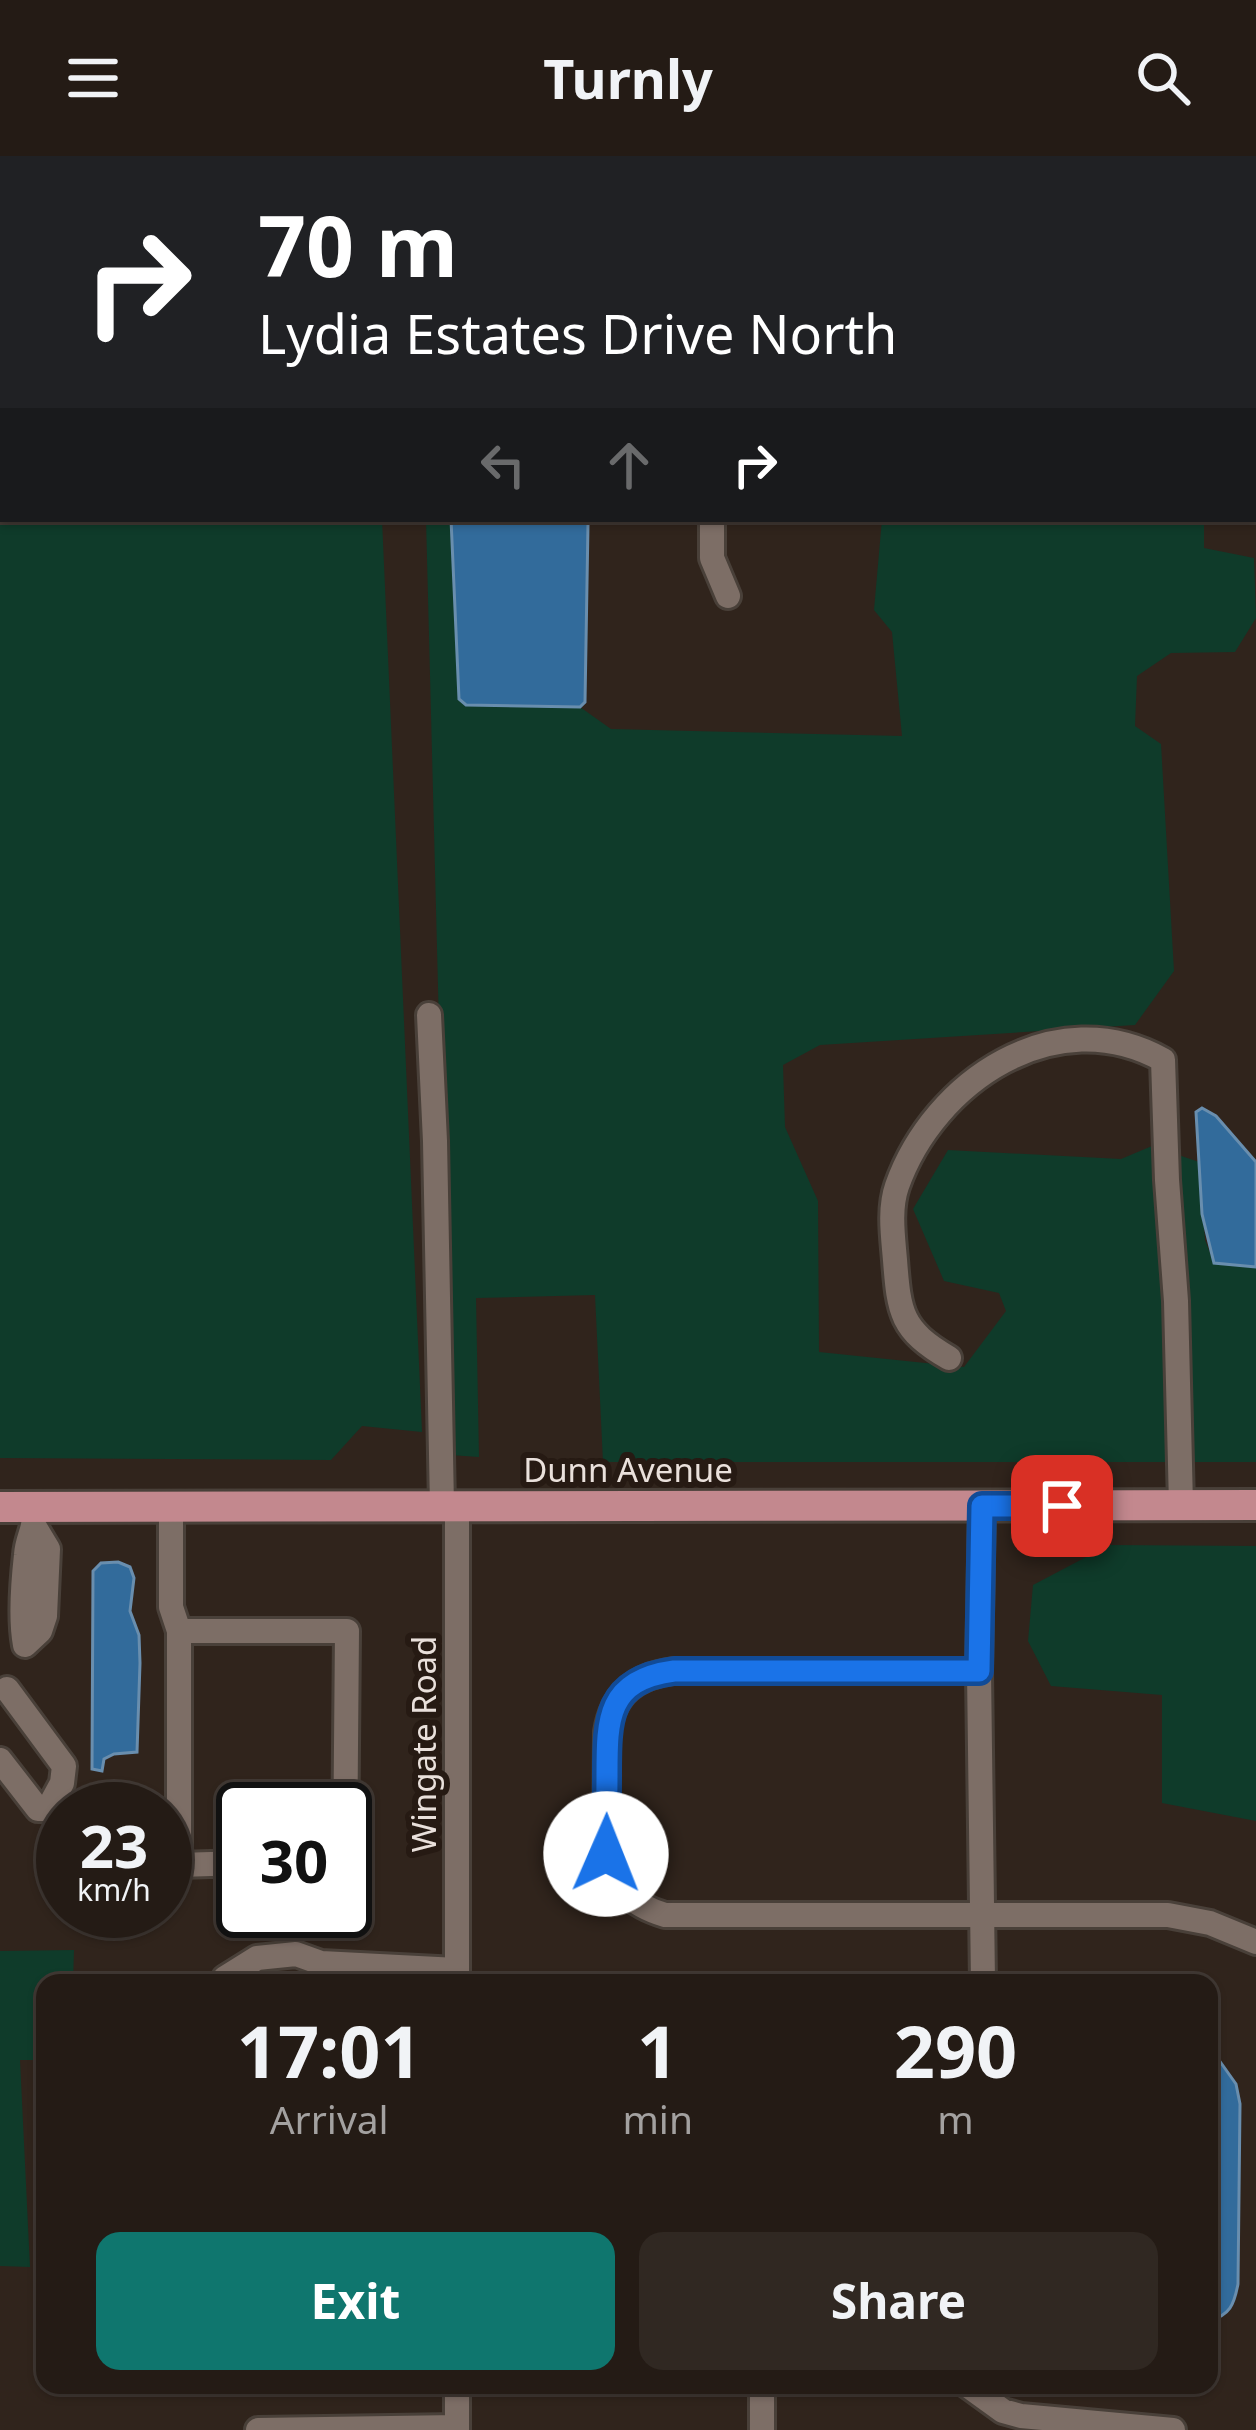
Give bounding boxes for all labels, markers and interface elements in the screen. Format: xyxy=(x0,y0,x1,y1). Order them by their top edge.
text: Turnly xyxy=(543,41,713,115)
icon: menu xyxy=(60,45,126,111)
icon: search xyxy=(1130,45,1196,111)
text: 70 m xyxy=(258,187,458,302)
icon: right xyxy=(60,204,216,360)
text: Lydia Estates Drive North xyxy=(258,296,897,370)
icon: left xyxy=(470,432,536,498)
icon: ahead xyxy=(596,432,662,498)
icon: right xyxy=(722,432,788,498)
street label: Dunn Avenue xyxy=(523,1447,733,1492)
pin xyxy=(1011,1455,1113,1557)
icon: arrive xyxy=(1029,1473,1095,1539)
street label: Wingate Road xyxy=(401,1636,446,1852)
speed limit sign: 30 xyxy=(216,1782,372,1938)
position arrow xyxy=(543,1791,669,1917)
text: 23 xyxy=(80,1804,148,1886)
text: km/h xyxy=(77,1869,151,1910)
text: 17:01 xyxy=(237,2001,422,2099)
text: 1 xyxy=(637,2001,678,2099)
text: 290 xyxy=(894,2001,1017,2099)
text: Arrival xyxy=(270,2092,389,2145)
text: min xyxy=(622,2092,693,2145)
text: m xyxy=(937,2092,974,2145)
button: Exit xyxy=(96,2232,615,2370)
button: Share xyxy=(639,2232,1158,2370)

